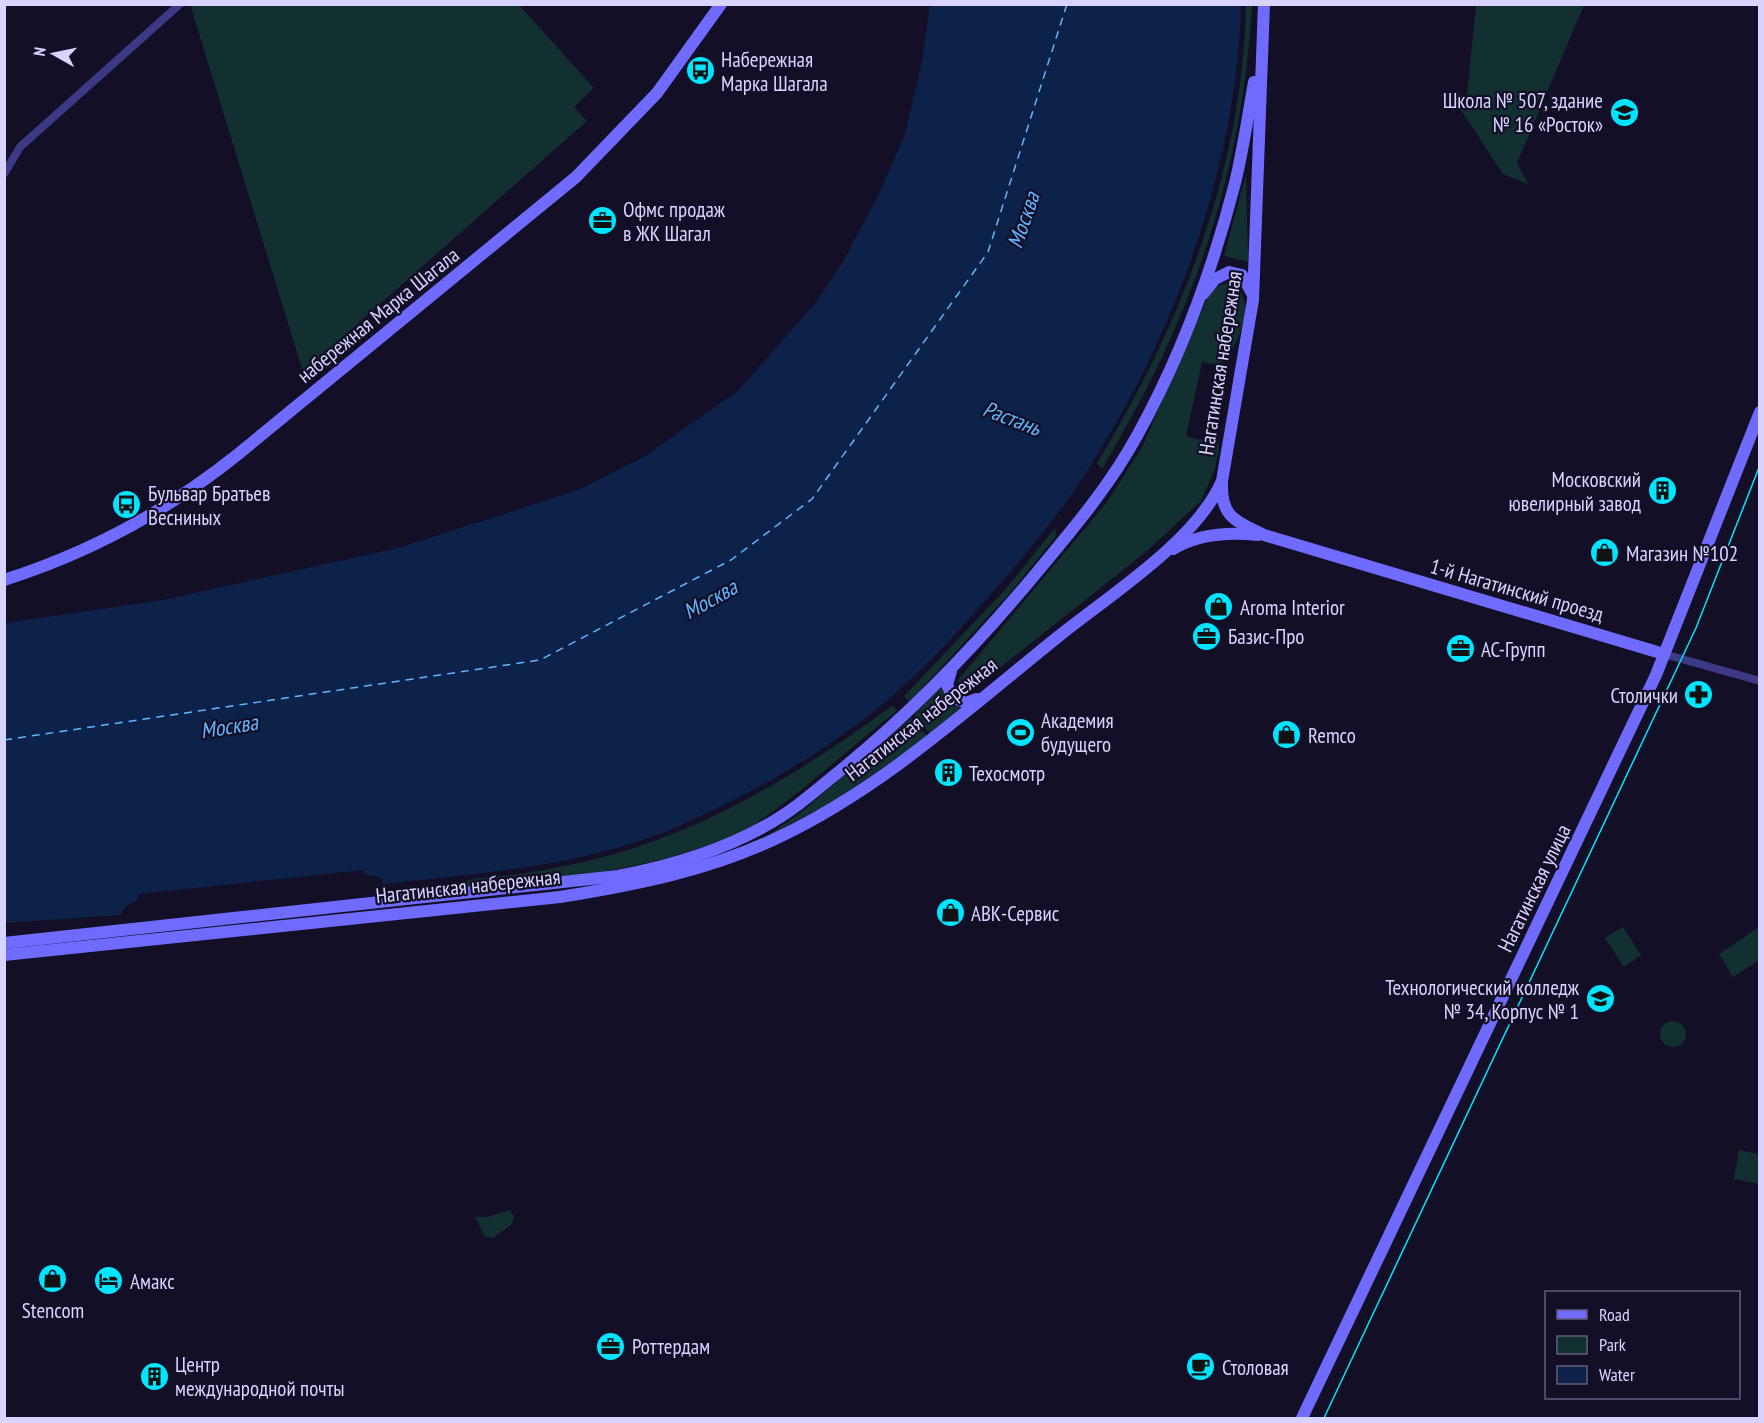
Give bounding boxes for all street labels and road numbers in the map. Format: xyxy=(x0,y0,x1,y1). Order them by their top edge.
street label: набережная Марка Шагала xyxy=(291,241,465,389)
street label: Нагатинская набережная xyxy=(1192,269,1248,457)
street label: 1-й Нагатинский проезд xyxy=(1427,552,1607,628)
street label: Нагатинская набережная xyxy=(839,651,1003,787)
street label: Нагатинская улица xyxy=(1491,820,1577,956)
street label: Нагатинская набережная xyxy=(374,863,562,909)

